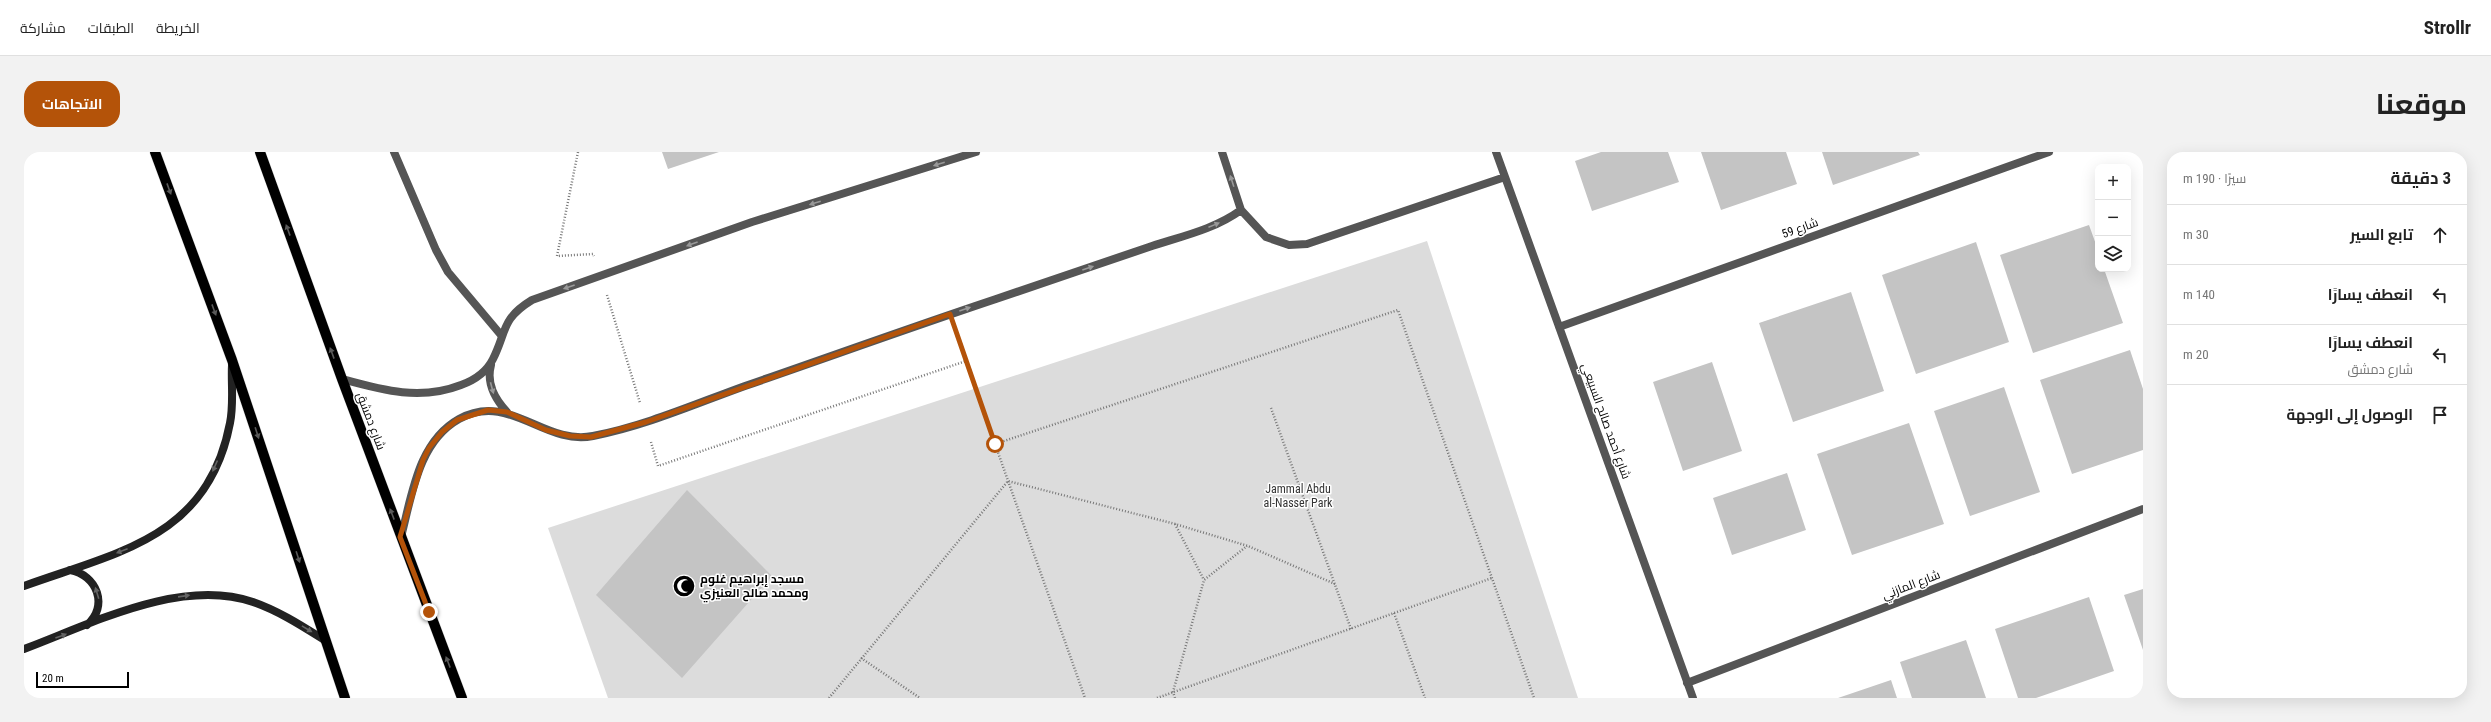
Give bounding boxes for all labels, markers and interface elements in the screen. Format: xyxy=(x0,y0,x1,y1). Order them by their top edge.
text: Strollr xyxy=(2424,16,2471,39)
text: مشاركة xyxy=(20,20,66,36)
text: الطبقات xyxy=(88,20,134,36)
text: الخريطة xyxy=(156,20,200,36)
button: الاتجاهات xyxy=(24,81,120,127)
text: موقعنا xyxy=(2376,88,2467,121)
one-way arrow xyxy=(933,161,945,167)
map controls xyxy=(2095,164,2131,272)
button: + xyxy=(2095,164,2131,200)
text: 3 دقيقة xyxy=(2390,168,2451,188)
text: سيرًا · 190 m xyxy=(2183,171,2246,186)
one-way arrow xyxy=(1229,174,1235,186)
one-way arrow xyxy=(166,183,172,195)
one-way arrow xyxy=(809,200,821,206)
button: − xyxy=(2095,200,2131,236)
street label: شارع 59 xyxy=(1780,215,1821,242)
one-way arrow xyxy=(1208,222,1220,228)
one-way arrow xyxy=(285,224,291,236)
icon: ahead xyxy=(2429,224,2451,246)
text: تابع السير xyxy=(2350,226,2413,244)
text: 30 m xyxy=(2183,227,2209,242)
button: layers xyxy=(2095,236,2131,272)
one-way arrow xyxy=(685,241,697,247)
one-way arrow xyxy=(1083,264,1095,270)
icon: left xyxy=(2429,284,2451,306)
one-way arrow xyxy=(563,285,575,291)
text: انعطف يسارًا xyxy=(2328,286,2413,304)
text: 140 m xyxy=(2183,287,2215,302)
one-way arrow xyxy=(211,305,217,317)
one-way arrow xyxy=(960,306,972,312)
text: انعطف يسارًا xyxy=(2328,334,2413,352)
icon: left xyxy=(2429,344,2451,366)
one-way arrow xyxy=(329,346,335,358)
text: 20 m xyxy=(2183,347,2209,362)
street label: شارع أحمد صالح السبيعي xyxy=(1576,361,1634,482)
text: شارع دمشق xyxy=(2347,362,2413,377)
one-way arrow xyxy=(489,381,495,394)
street label: شارع دمشق xyxy=(353,390,388,452)
icon: arrive xyxy=(2429,404,2451,426)
text: الوصول إلى الوجهة xyxy=(2287,406,2413,424)
one-way arrow xyxy=(254,428,260,440)
route start xyxy=(986,435,1004,453)
one-way arrow xyxy=(212,461,218,473)
park label: Jammal Abdu al-Nasser Park xyxy=(1263,482,1333,510)
one-way arrow xyxy=(389,507,395,519)
one-way arrow xyxy=(115,548,127,554)
one-way arrow xyxy=(295,551,301,563)
street label: شارع المازني xyxy=(1880,567,1943,605)
place label: مسجد إبراهيم غلوم ومحمد صالح العنيزي xyxy=(700,572,809,603)
mosque icon: مسجد إبراهيم غلوم ومحمد صالح العنيزي xyxy=(671,573,697,599)
one-way arrow xyxy=(94,586,100,598)
one-way arrow xyxy=(178,593,190,599)
route end xyxy=(420,603,438,621)
one-way arrow xyxy=(301,626,313,633)
one-way arrow xyxy=(55,632,67,638)
one-way arrow xyxy=(445,656,451,667)
scale bar xyxy=(36,670,129,689)
text: 20 m xyxy=(42,672,64,685)

